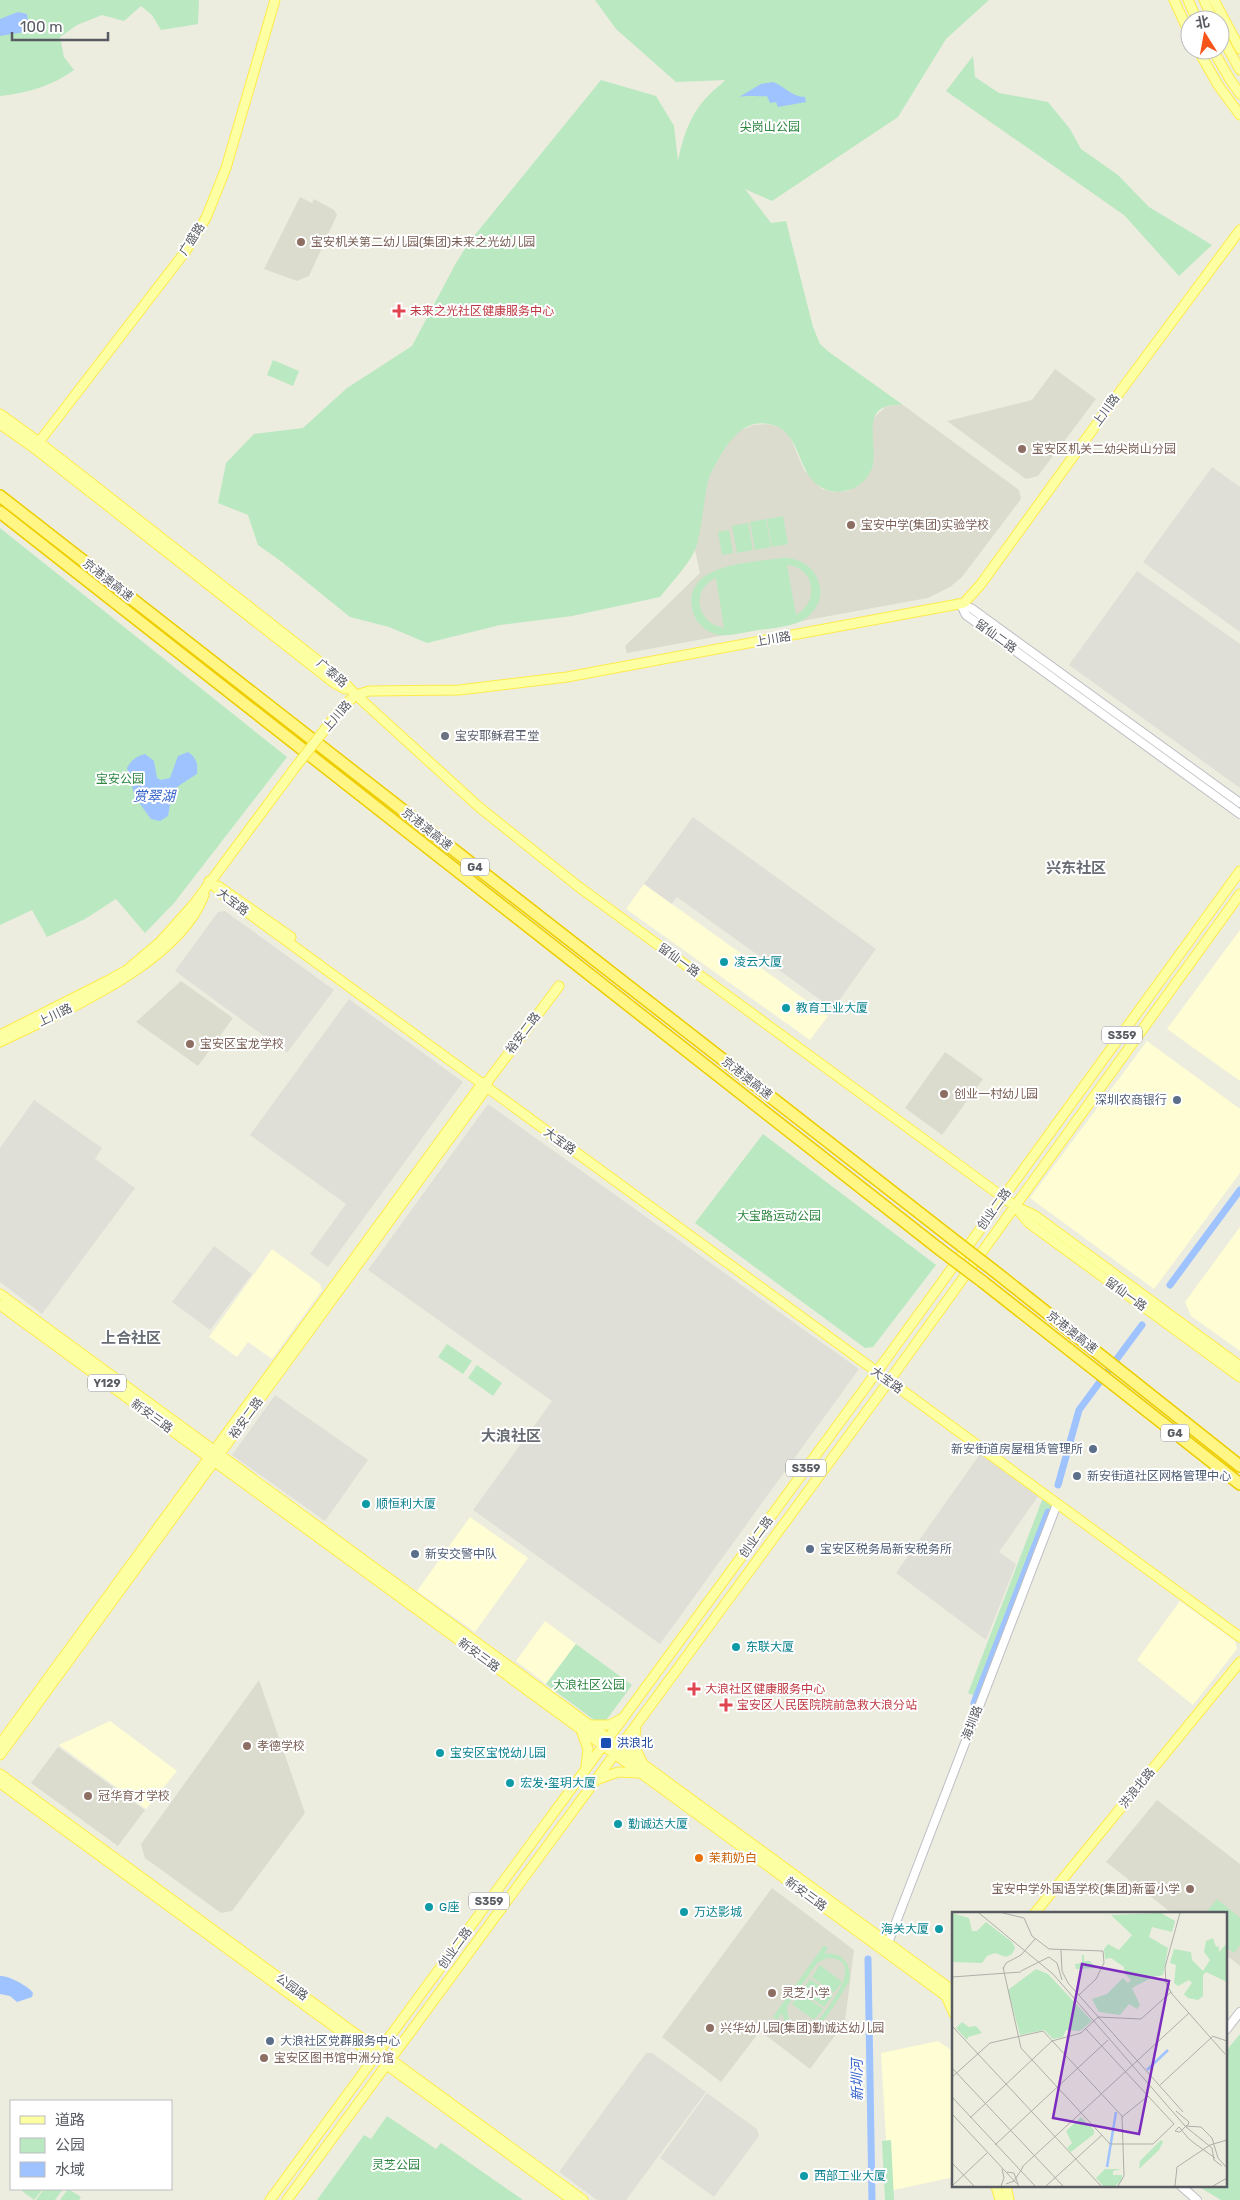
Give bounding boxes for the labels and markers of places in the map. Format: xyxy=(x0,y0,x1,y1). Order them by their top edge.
place label: 宝安机关第二幼儿园(集团)未来之光幼儿园 xyxy=(311,235,535,249)
marker: 宝安机关第二幼儿园(集团)未来之光幼儿园 xyxy=(295,236,307,248)
marker: 未来之光社区健康服务中心 xyxy=(392,304,406,318)
place label: 未来之光社区健康服务中心 xyxy=(410,304,554,318)
place label: 宝安区机关二幼尖岗山分园 xyxy=(1032,442,1176,456)
marker: 宝安区机关二幼尖岗山分园 xyxy=(1016,443,1028,455)
place label: 宝安中学(集团)实验学校 xyxy=(861,518,989,532)
marker: 宝安中学(集团)实验学校 xyxy=(845,519,857,531)
place label: 宝安耶稣君王堂 xyxy=(455,729,539,743)
marker: 宝安耶稣君王堂 xyxy=(439,730,451,742)
place label: 凌云大厦 xyxy=(734,955,782,969)
marker: 凌云大厦 xyxy=(718,956,730,968)
place label: 教育工业大厦 xyxy=(796,1001,868,1015)
marker: 教育工业大厦 xyxy=(780,1002,792,1014)
place label: 宝安区宝龙学校 xyxy=(200,1037,284,1051)
marker: 宝安区宝龙学校 xyxy=(184,1038,196,1050)
place label: 创业一村幼儿园 xyxy=(954,1087,1038,1101)
marker: 创业一村幼儿园 xyxy=(938,1088,950,1100)
place label: 深圳农商银行 xyxy=(1095,1093,1167,1107)
marker: 深圳农商银行 xyxy=(1171,1094,1183,1106)
place label: 新安街道房屋租赁管理所 xyxy=(951,1442,1083,1456)
marker: 新安街道房屋租赁管理所 xyxy=(1087,1443,1099,1455)
place label: 新安街道社区网格管理中心 xyxy=(1087,1469,1231,1483)
marker: 新安街道社区网格管理中心 xyxy=(1071,1470,1083,1482)
place label: 顺恒利大厦 xyxy=(376,1497,436,1511)
marker: 顺恒利大厦 xyxy=(360,1498,372,1510)
place label: 宝安区税务局新安税务所 xyxy=(820,1542,952,1556)
marker: 宝安区税务局新安税务所 xyxy=(804,1543,816,1555)
place label: 新安交警中队 xyxy=(425,1547,497,1561)
marker: 新安交警中队 xyxy=(409,1548,421,1560)
place label: 东联大厦 xyxy=(746,1640,794,1654)
marker: 东联大厦 xyxy=(730,1641,742,1653)
marker: 大浪社区健康服务中心 xyxy=(687,1682,701,1696)
place label: 大浪社区健康服务中心 xyxy=(705,1682,825,1696)
marker: 宝安区人民医院院前急救大浪分站 xyxy=(719,1698,733,1712)
place label: 宝安区人民医院院前急救大浪分站 xyxy=(737,1698,917,1712)
marker: 洪浪北 xyxy=(599,1736,613,1750)
place label: 洪浪北 xyxy=(617,1736,653,1750)
place label: 孝德学校 xyxy=(257,1739,305,1753)
marker: 孝德学校 xyxy=(241,1740,253,1752)
place label: 宝安区宝悦幼儿园 xyxy=(450,1746,546,1760)
marker: 宝安区宝悦幼儿园 xyxy=(434,1747,446,1759)
place label: 宏发·玺玥大厦 xyxy=(520,1776,596,1790)
marker: 宏发·玺玥大厦 xyxy=(504,1777,516,1789)
place label: 冠华育才学校 xyxy=(98,1789,170,1803)
marker: 冠华育才学校 xyxy=(82,1790,94,1802)
place label: 勤诚达大厦 xyxy=(628,1817,688,1831)
marker: 勤诚达大厦 xyxy=(612,1818,624,1830)
place label: 茉莉奶白 xyxy=(709,1851,757,1865)
marker: 茉莉奶白 xyxy=(693,1852,705,1864)
place label: 宝安中学外国语学校(集团)新蕾小学 xyxy=(992,1882,1180,1896)
marker: 宝安中学外国语学校(集团)新蕾小学 xyxy=(1184,1883,1196,1895)
place label: G座 xyxy=(439,1900,459,1914)
marker: G座 xyxy=(423,1901,435,1913)
place label: 万达影城 xyxy=(694,1905,742,1919)
marker: 万达影城 xyxy=(678,1906,690,1918)
place label: 海关大厦 xyxy=(881,1922,929,1936)
marker: 海关大厦 xyxy=(933,1923,945,1935)
place label: 灵芝小学 xyxy=(782,1986,830,2000)
marker: 灵芝小学 xyxy=(766,1987,778,1999)
place label: 兴华幼儿园(集团)勤诚达幼儿园 xyxy=(720,2021,884,2035)
marker: 兴华幼儿园(集团)勤诚达幼儿园 xyxy=(704,2022,716,2034)
place label: 大浪社区党群服务中心 xyxy=(280,2034,400,2048)
marker: 大浪社区党群服务中心 xyxy=(264,2035,276,2047)
place label: 宝安区图书馆中洲分馆 xyxy=(274,2051,394,2065)
marker: 宝安区图书馆中洲分馆 xyxy=(258,2052,270,2064)
place label: 西部工业大厦 xyxy=(814,2169,886,2183)
marker: 西部工业大厦 xyxy=(798,2170,810,2182)

